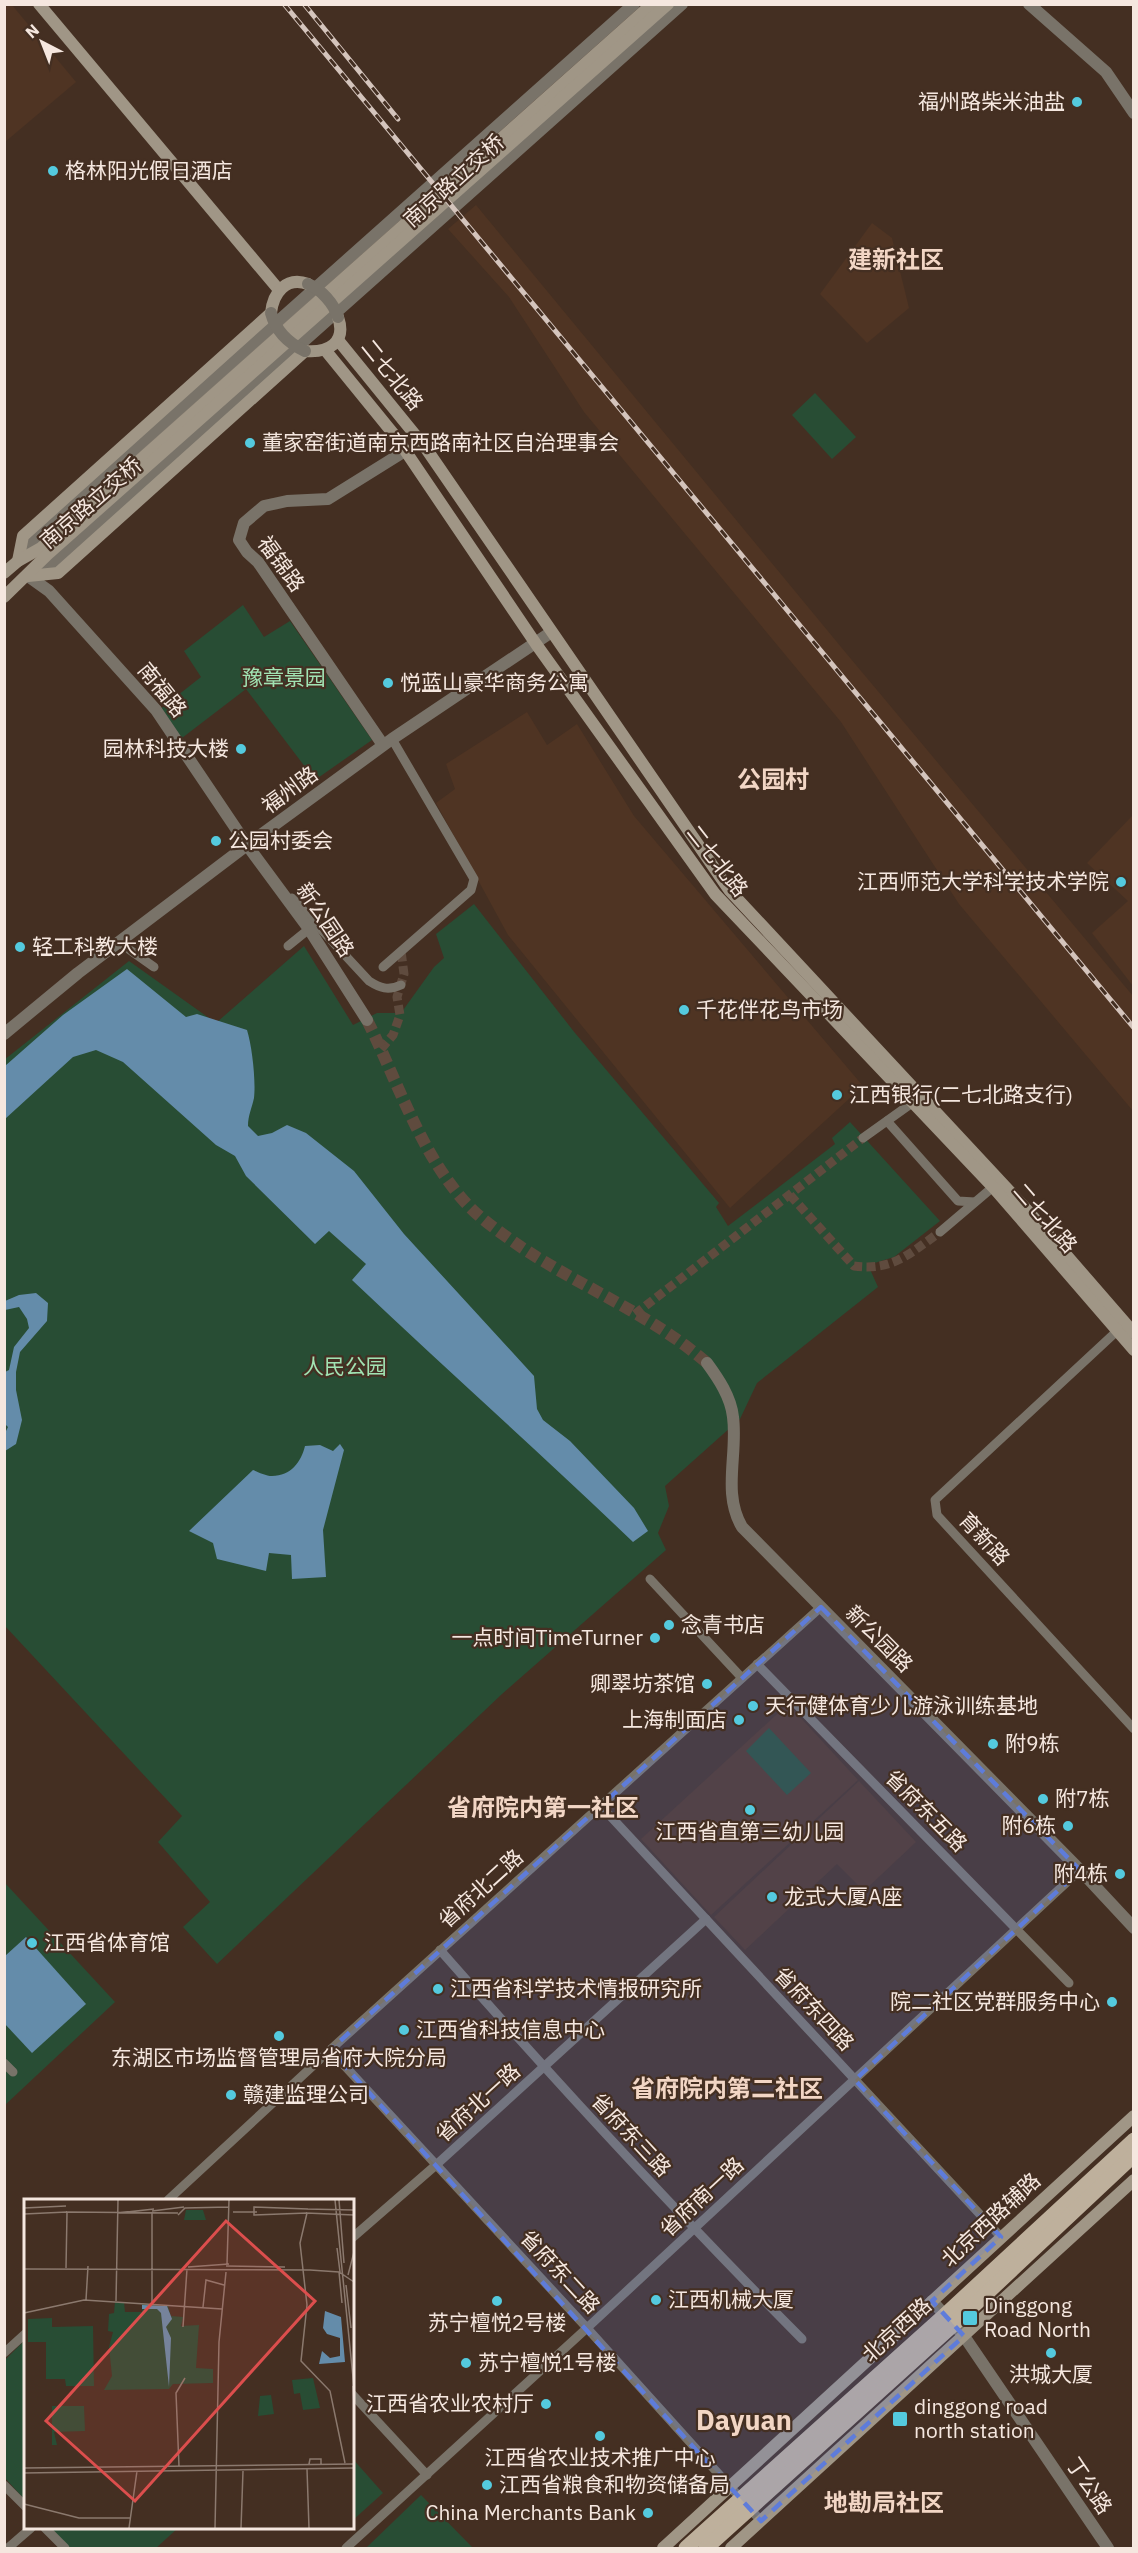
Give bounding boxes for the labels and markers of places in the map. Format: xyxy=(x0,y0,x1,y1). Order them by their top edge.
place label: 福州路柴米油盐 xyxy=(918,87,1065,115)
marker: 福州路柴米油盐 xyxy=(1070,95,1084,109)
place label: 格林阳光假日酒店 xyxy=(65,156,233,184)
marker: 格林阳光假日酒店 xyxy=(46,164,60,178)
place label: 董家窑街道南京西路南社区自治理事会 xyxy=(262,428,619,456)
marker: 董家窑街道南京西路南社区自治理事会 xyxy=(243,436,257,450)
place label: 悦蓝山豪华商务公寓 xyxy=(400,668,589,696)
marker: 悦蓝山豪华商务公寓 xyxy=(381,676,395,690)
place label: 园林科技大楼 xyxy=(103,734,229,762)
marker: 园林科技大楼 xyxy=(234,742,248,756)
place label: 公园村委会 xyxy=(228,826,333,854)
marker: 公园村委会 xyxy=(209,834,223,848)
place label: 江西师范大学科学技术学院 xyxy=(857,867,1109,895)
marker: 江西师范大学科学技术学院 xyxy=(1114,875,1128,889)
place label: 轻工科教大楼 xyxy=(32,932,158,960)
marker: 轻工科教大楼 xyxy=(13,940,27,954)
place label: 千花伴花鸟市场 xyxy=(696,995,843,1023)
marker: 千花伴花鸟市场 xyxy=(677,1003,691,1017)
place label: 江西银行(二七北路支行) xyxy=(849,1080,1073,1108)
marker: 江西银行(二七北路支行) xyxy=(830,1088,844,1102)
place label: 念青书店 xyxy=(681,1610,765,1638)
marker: 念青书店 xyxy=(662,1618,676,1632)
place label: 一点时间TimeTurner xyxy=(452,1623,643,1651)
marker: 一点时间TimeTurner xyxy=(648,1631,662,1645)
place label: 卿翠坊茶馆 xyxy=(590,1669,695,1697)
marker: 卿翠坊茶馆 xyxy=(700,1677,714,1691)
place label: 天行健体育少儿游泳训练基地 xyxy=(765,1691,1038,1719)
marker: 天行健体育少儿游泳训练基地 xyxy=(746,1699,760,1713)
place label: 上海制面店 xyxy=(622,1705,727,1733)
marker: 上海制面店 xyxy=(732,1713,746,1727)
place label: 附9栋 xyxy=(1005,1729,1060,1757)
marker: 附9栋 xyxy=(986,1737,1000,1751)
place label: 附7栋 xyxy=(1055,1784,1110,1812)
marker: 附7栋 xyxy=(1036,1792,1050,1806)
marker: 江西省直第三幼儿园 xyxy=(743,1803,757,1817)
place label: 附6栋 xyxy=(1001,1811,1056,1839)
place label: 江西省直第三幼儿园 xyxy=(656,1817,845,1845)
marker: 附6栋 xyxy=(1061,1819,1075,1833)
place label: 附4栋 xyxy=(1053,1859,1108,1887)
marker: 附4栋 xyxy=(1113,1867,1127,1881)
place label: 龙式大厦A座 xyxy=(784,1882,902,1910)
marker: 龙式大厦A座 xyxy=(765,1890,779,1904)
place label: 江西省体育馆 xyxy=(44,1928,170,1956)
marker: 江西省体育馆 xyxy=(25,1936,39,1950)
place label: 江西省科学技术情报研究所 xyxy=(450,1974,702,2002)
marker: 江西省科学技术情报研究所 xyxy=(431,1982,445,1996)
place label: 院二社区党群服务中心 xyxy=(890,1987,1100,2015)
marker: 院二社区党群服务中心 xyxy=(1105,1995,1119,2009)
place label: 江西省科技信息中心 xyxy=(416,2015,605,2043)
marker: 江西省科技信息中心 xyxy=(397,2023,411,2037)
marker: 东湖区市场监督管理局省府大院分局 xyxy=(272,2029,286,2043)
place label: 东湖区市场监督管理局省府大院分局 xyxy=(111,2043,447,2071)
place label: 赣建监理公司 xyxy=(243,2080,369,2108)
marker: 赣建监理公司 xyxy=(224,2088,238,2102)
place label: 江西机械大厦 xyxy=(668,2285,794,2313)
place label: Dinggong Road North xyxy=(984,2291,1091,2343)
marker: 江西机械大厦 xyxy=(649,2293,663,2307)
marker: 苏宁檀悦2号楼 xyxy=(490,2294,504,2308)
place label: 苏宁檀悦2号楼 xyxy=(428,2308,566,2336)
marker: Dinggong Road North xyxy=(961,2309,979,2327)
marker: 洪城大厦 xyxy=(1044,2346,1058,2360)
place label: 苏宁檀悦1号楼 xyxy=(478,2348,617,2376)
marker: 苏宁檀悦1号楼 xyxy=(459,2356,473,2370)
place label: 洪城大厦 xyxy=(1009,2360,1093,2388)
place label: 江西省农业农村厅 xyxy=(366,2389,534,2417)
place label: dinggong road north station xyxy=(914,2392,1048,2444)
marker: 江西省农业农村厅 xyxy=(539,2397,553,2411)
marker: dinggong road north station xyxy=(891,2410,909,2428)
marker: 江西省农业技术推广中心 xyxy=(593,2429,607,2443)
place label: 江西省农业技术推广中心 xyxy=(485,2443,716,2471)
place label: 江西省粮食和物资储备局 xyxy=(499,2470,730,2498)
marker: 江西省粮食和物资储备局 xyxy=(480,2478,494,2492)
place label: China Merchants Bank xyxy=(425,2498,636,2526)
marker: China Merchants Bank xyxy=(641,2506,655,2520)

